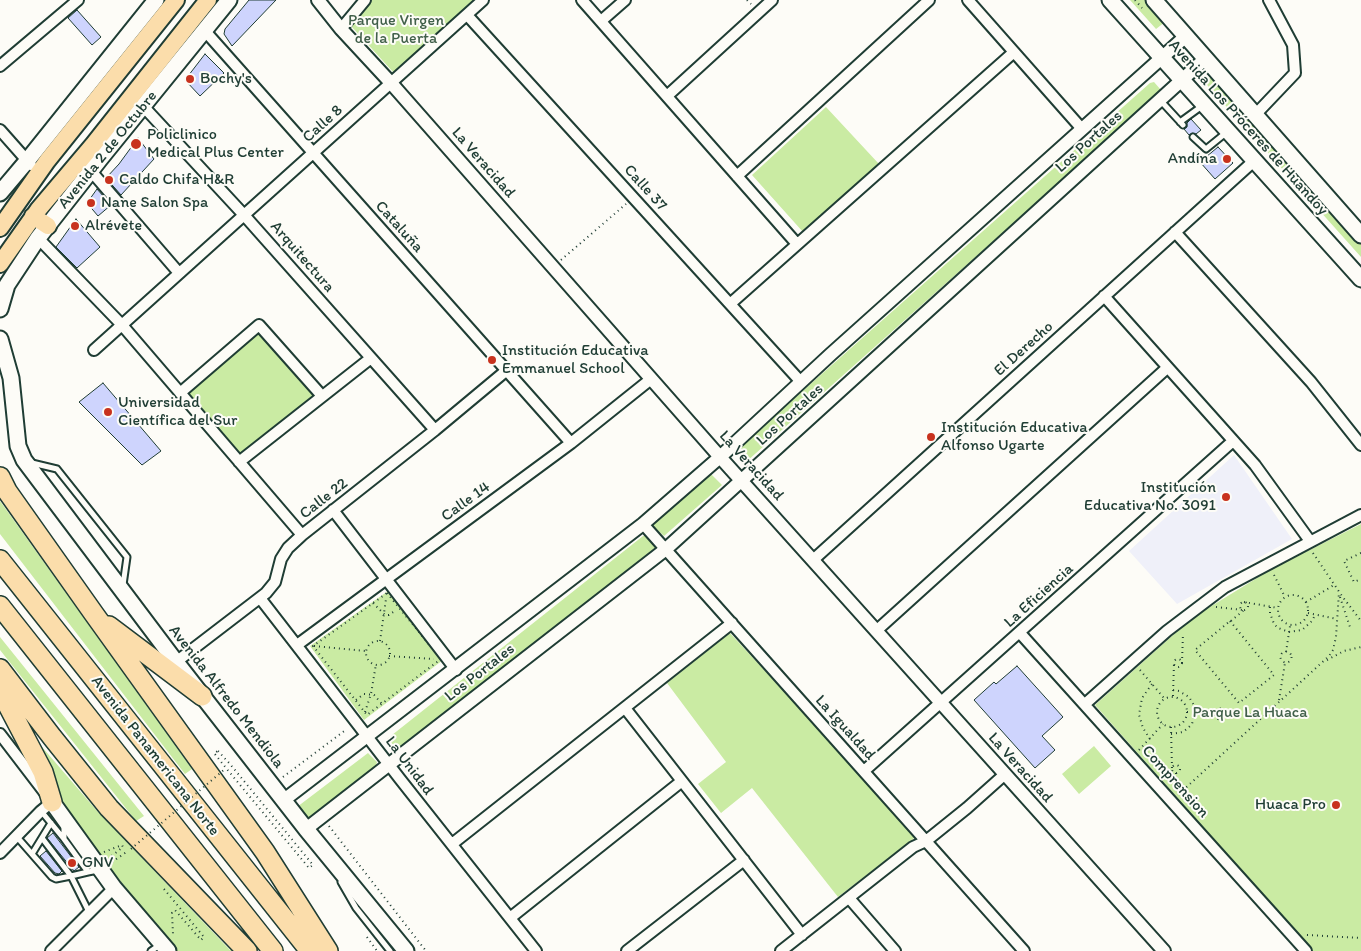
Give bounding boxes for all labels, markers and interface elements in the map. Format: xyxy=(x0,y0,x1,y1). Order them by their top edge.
park label: Parque Virgen de la Puerta xyxy=(348,11,444,49)
street label: Avenida Los Próceres de Huandoy xyxy=(1164,36,1332,220)
place label: Bochy's xyxy=(200,69,252,89)
marker: Bochy's xyxy=(184,73,196,85)
street label: Avenida 2 de Octubre xyxy=(54,87,162,213)
street label: Calle 8 xyxy=(299,101,347,147)
street label: Los Portales xyxy=(1052,107,1126,177)
street label: La Veracidad xyxy=(447,124,519,202)
place label: Policlinico Medical Plus Center xyxy=(147,125,284,163)
marker: Policlinico Medical Plus Center xyxy=(129,137,143,151)
place label: Andína xyxy=(1168,149,1217,169)
marker: Andína xyxy=(1221,153,1233,165)
street label: Calle 37 xyxy=(619,161,671,215)
place label: Caldo Chifa H&R xyxy=(119,170,234,190)
marker: Caldo Chifa H&R xyxy=(103,174,115,186)
place label: Nane Salon Spa xyxy=(101,193,208,213)
marker: Nane Salon Spa xyxy=(85,197,97,209)
street label: Cataluña xyxy=(371,197,427,257)
place label: Alrévete xyxy=(85,216,142,236)
street label: Arquitectura xyxy=(266,217,338,297)
marker: Alrévete xyxy=(69,220,81,232)
street label: El Derecho xyxy=(990,317,1058,381)
place label: Institución Educativa Emmanuel School xyxy=(502,341,649,379)
marker: Institución Educativa Emmanuel School xyxy=(486,354,498,366)
street label: Los Portales xyxy=(753,380,827,450)
place label: Universidad Científica del Sur xyxy=(118,393,237,431)
marker: Universidad Científica del Sur xyxy=(102,406,114,418)
place label: Institución Educativa Alfonso Ugarte xyxy=(941,418,1088,456)
street label: La Veracidad xyxy=(714,427,788,505)
marker: Institución Educativa Alfonso Ugarte xyxy=(925,431,937,443)
street label: Calle 22 xyxy=(296,474,352,524)
street label: Calle 14 xyxy=(438,478,494,526)
place label: Institución Educativa No. 3091 xyxy=(1084,478,1216,516)
marker: Institución Educativa No. 3091 xyxy=(1220,491,1232,503)
street label: La Eficiencia xyxy=(1000,560,1078,632)
street label: Avenida Alfredo Mendiola xyxy=(164,622,288,772)
street label: Los Portales xyxy=(441,640,519,706)
street label: Avenida Panamericana Norte xyxy=(87,672,223,840)
street label: La Igualdad xyxy=(811,691,879,765)
park label: Parque La Huaca xyxy=(1192,703,1308,723)
street label: La Veracidad xyxy=(983,729,1057,807)
street label: La Unidad xyxy=(381,733,437,799)
street label: Comprension xyxy=(1137,742,1213,822)
place label: Huaca Pro xyxy=(1255,795,1326,815)
marker: Huaca Pro xyxy=(1330,799,1342,811)
place label: GNV xyxy=(82,853,113,873)
marker: GNV xyxy=(66,857,78,869)

